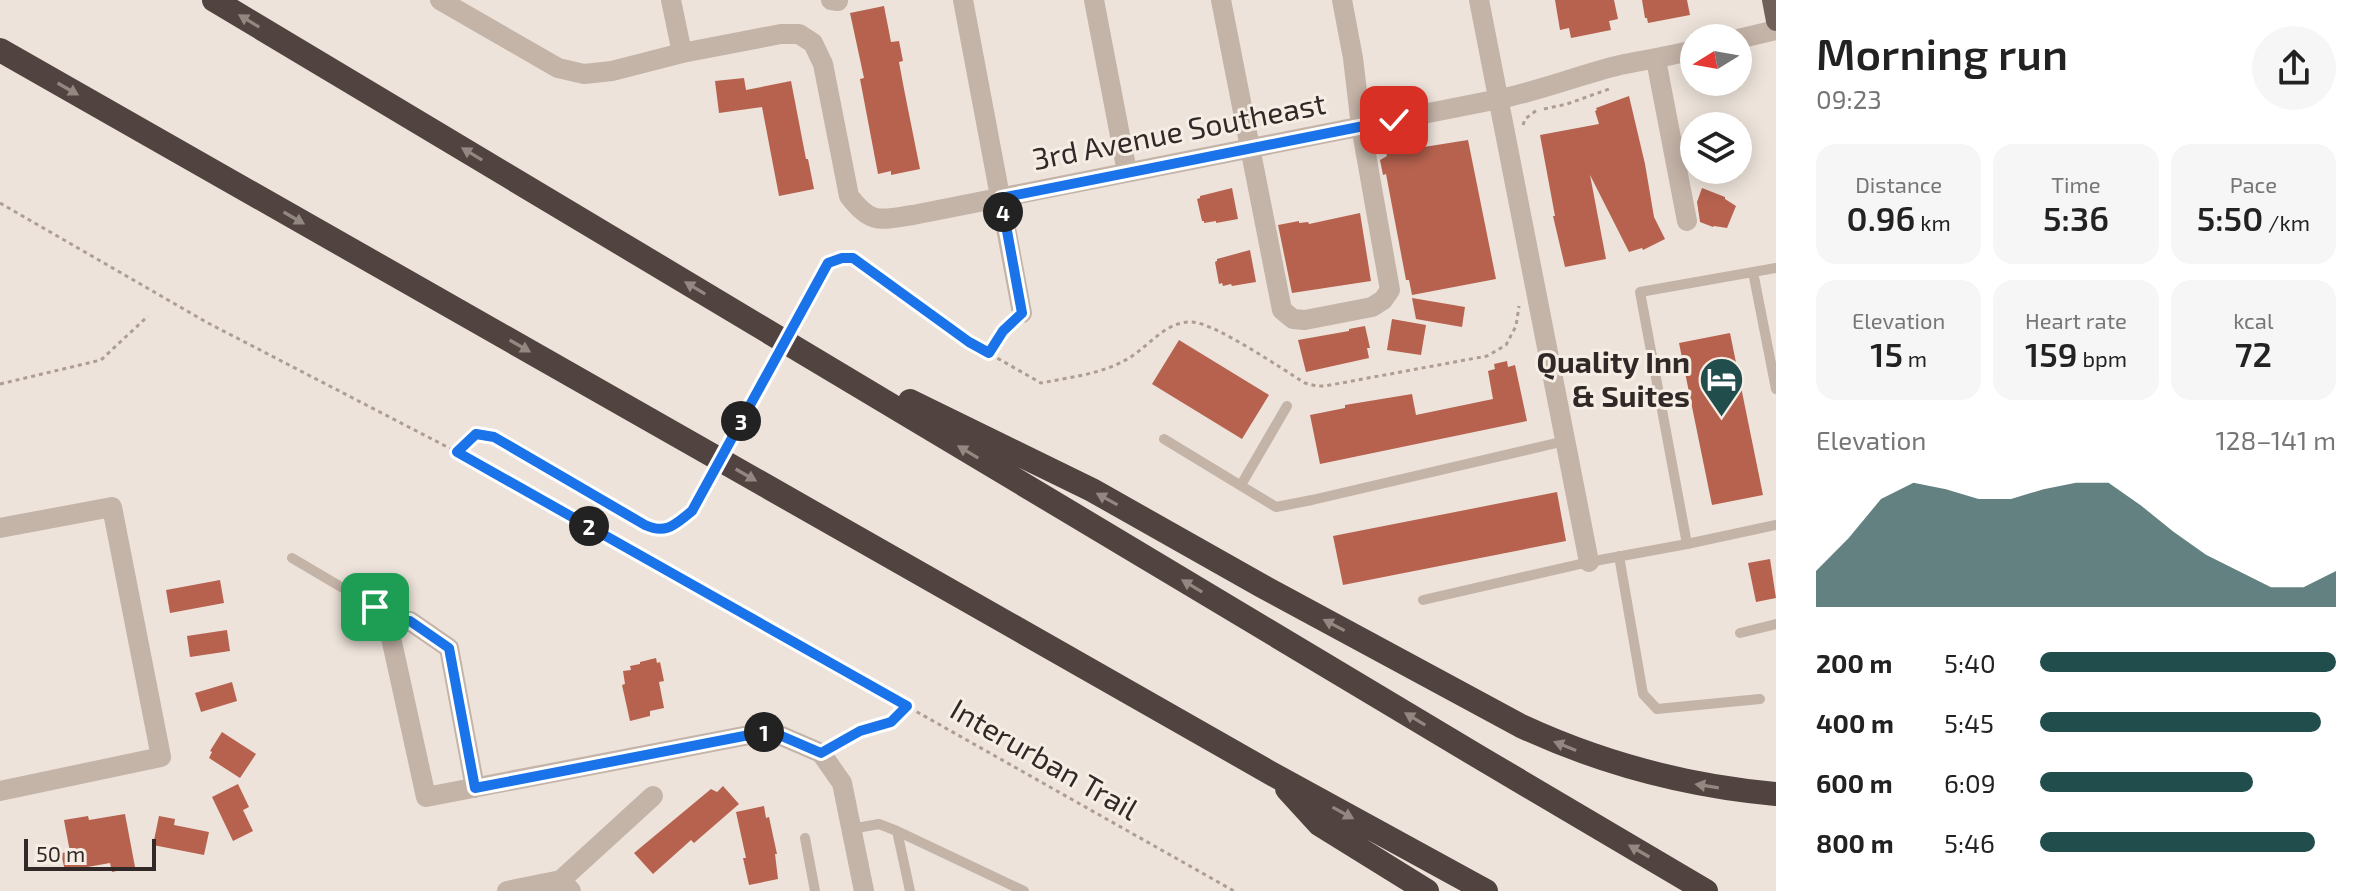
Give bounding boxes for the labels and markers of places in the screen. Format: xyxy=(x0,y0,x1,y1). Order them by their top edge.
pin xyxy=(1360,86,1428,154)
pin: 4 xyxy=(983,192,1023,232)
place label: Quality Inn & Suites xyxy=(1536,343,1690,413)
hotel icon: Quality Inn & Suites xyxy=(1697,356,1745,419)
pin: 3 xyxy=(721,401,761,441)
pin: 2 xyxy=(569,506,609,546)
pin xyxy=(341,573,409,641)
pin: 1 xyxy=(744,712,784,752)

